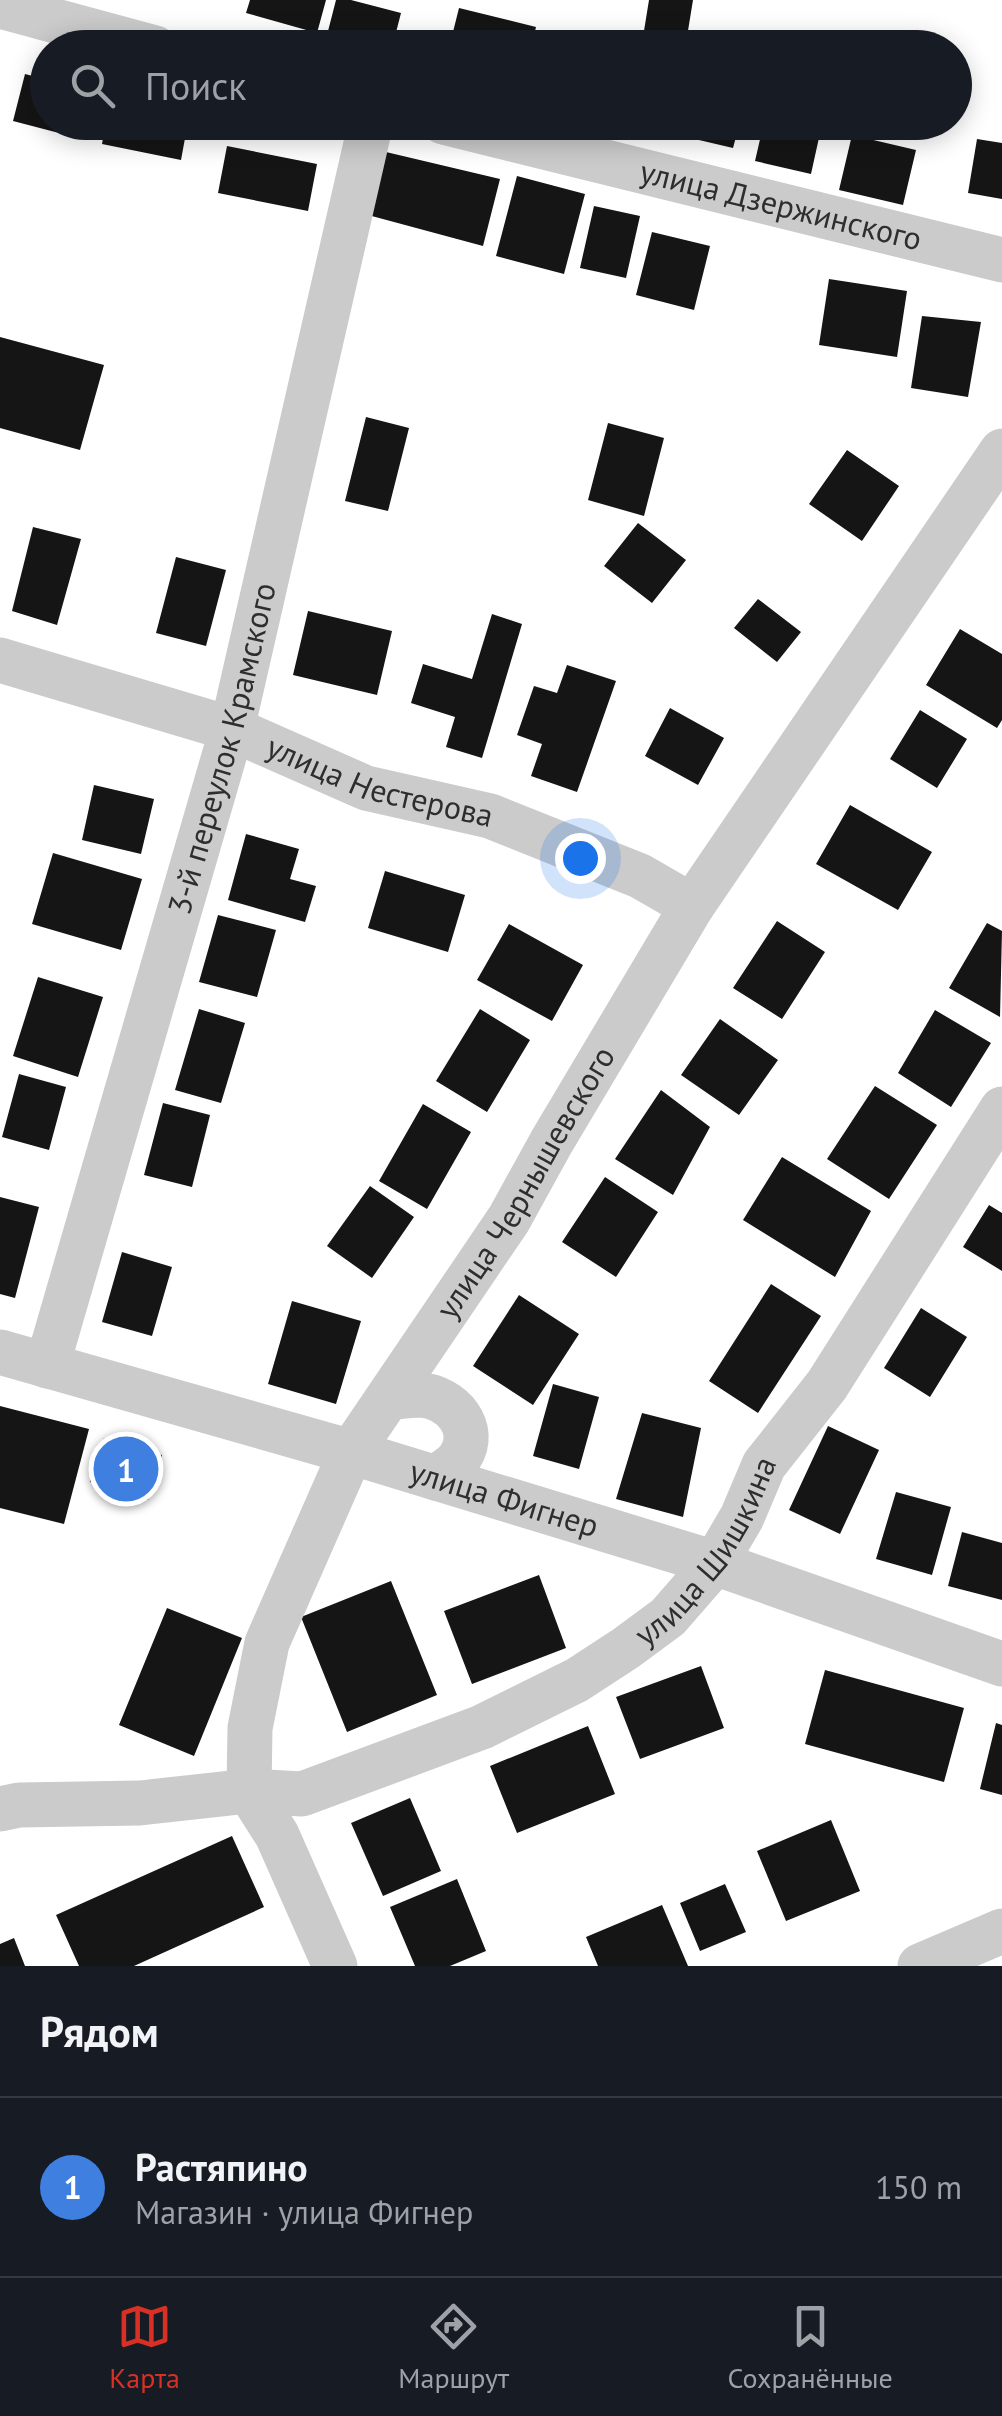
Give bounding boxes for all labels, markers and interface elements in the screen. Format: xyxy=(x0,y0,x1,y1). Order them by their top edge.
search box xyxy=(30,30,972,140)
icon: search xyxy=(65,58,120,113)
text: Поиск xyxy=(145,61,246,110)
street label: улица Дзержинского xyxy=(636,149,926,259)
street label: 3-й переулок Крамского xyxy=(157,578,285,919)
street label: улица Нестерова xyxy=(260,725,497,836)
your location xyxy=(555,833,606,884)
street label: улица Чернышевского xyxy=(425,1038,624,1327)
pin: 1 xyxy=(94,1432,158,1506)
street label: улица Фигнер xyxy=(405,1449,604,1546)
street label: улица Шишкина xyxy=(626,1450,785,1655)
text: Рядом xyxy=(40,2004,159,2059)
text: Растяпино xyxy=(135,2142,308,2191)
text: 1 xyxy=(63,2166,82,2208)
text: 150 m xyxy=(875,2166,962,2208)
text: Магазин · улица Фигнер xyxy=(135,2191,473,2233)
tab: Карта xyxy=(109,2299,180,2396)
tab: Маршрут xyxy=(398,2299,509,2396)
tab: Сохранённые xyxy=(728,2299,893,2396)

